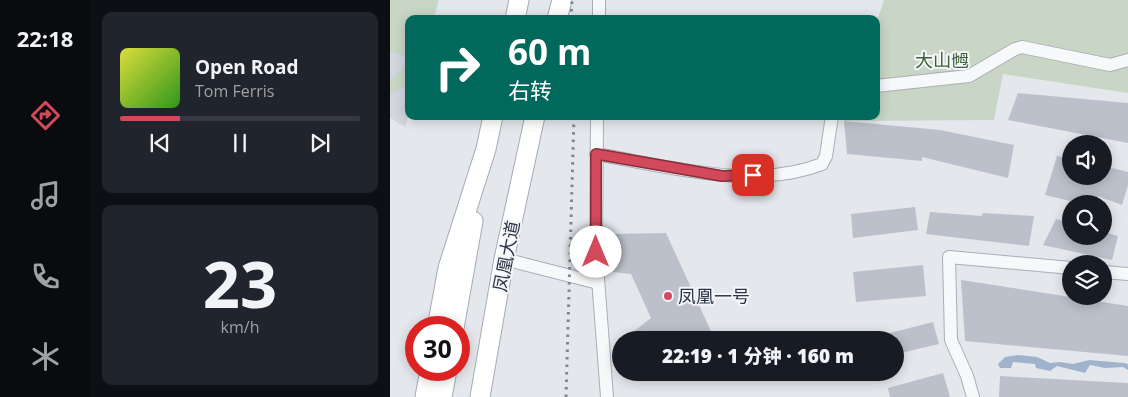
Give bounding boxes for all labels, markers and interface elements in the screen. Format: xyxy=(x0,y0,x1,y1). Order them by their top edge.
text: 22:18 xyxy=(17,23,73,53)
text: 60 m xyxy=(508,28,591,75)
icon: right xyxy=(425,35,490,100)
park label: 大山乸 xyxy=(915,48,969,72)
text: Open Road xyxy=(195,54,299,80)
text: 右转 xyxy=(508,75,552,105)
text: Tom Ferris xyxy=(195,80,274,102)
icon: directions xyxy=(28,98,63,133)
icon: previous xyxy=(146,129,174,157)
icon: pause xyxy=(226,129,254,157)
icon: next xyxy=(306,129,334,157)
map controls xyxy=(1062,135,1112,305)
button: sound xyxy=(1062,135,1112,185)
pin xyxy=(732,154,774,196)
icon: arrive xyxy=(739,161,767,189)
icon: music xyxy=(28,178,63,213)
button: search xyxy=(1062,195,1112,245)
street label: 凤凰大道 xyxy=(487,218,525,294)
position arrow xyxy=(569,225,621,277)
text: 23 xyxy=(203,239,277,327)
button: layers xyxy=(1062,255,1112,305)
icon: phone xyxy=(28,259,63,294)
place label: 凤凰一号 xyxy=(678,284,750,308)
marker: 凤凰一号 xyxy=(662,290,674,302)
text: km/h xyxy=(221,316,259,338)
speed limit sign: 30 xyxy=(405,316,470,381)
icon: climate xyxy=(28,339,63,374)
text: 22:19 · 1 分钟 · 160 m xyxy=(662,343,854,369)

